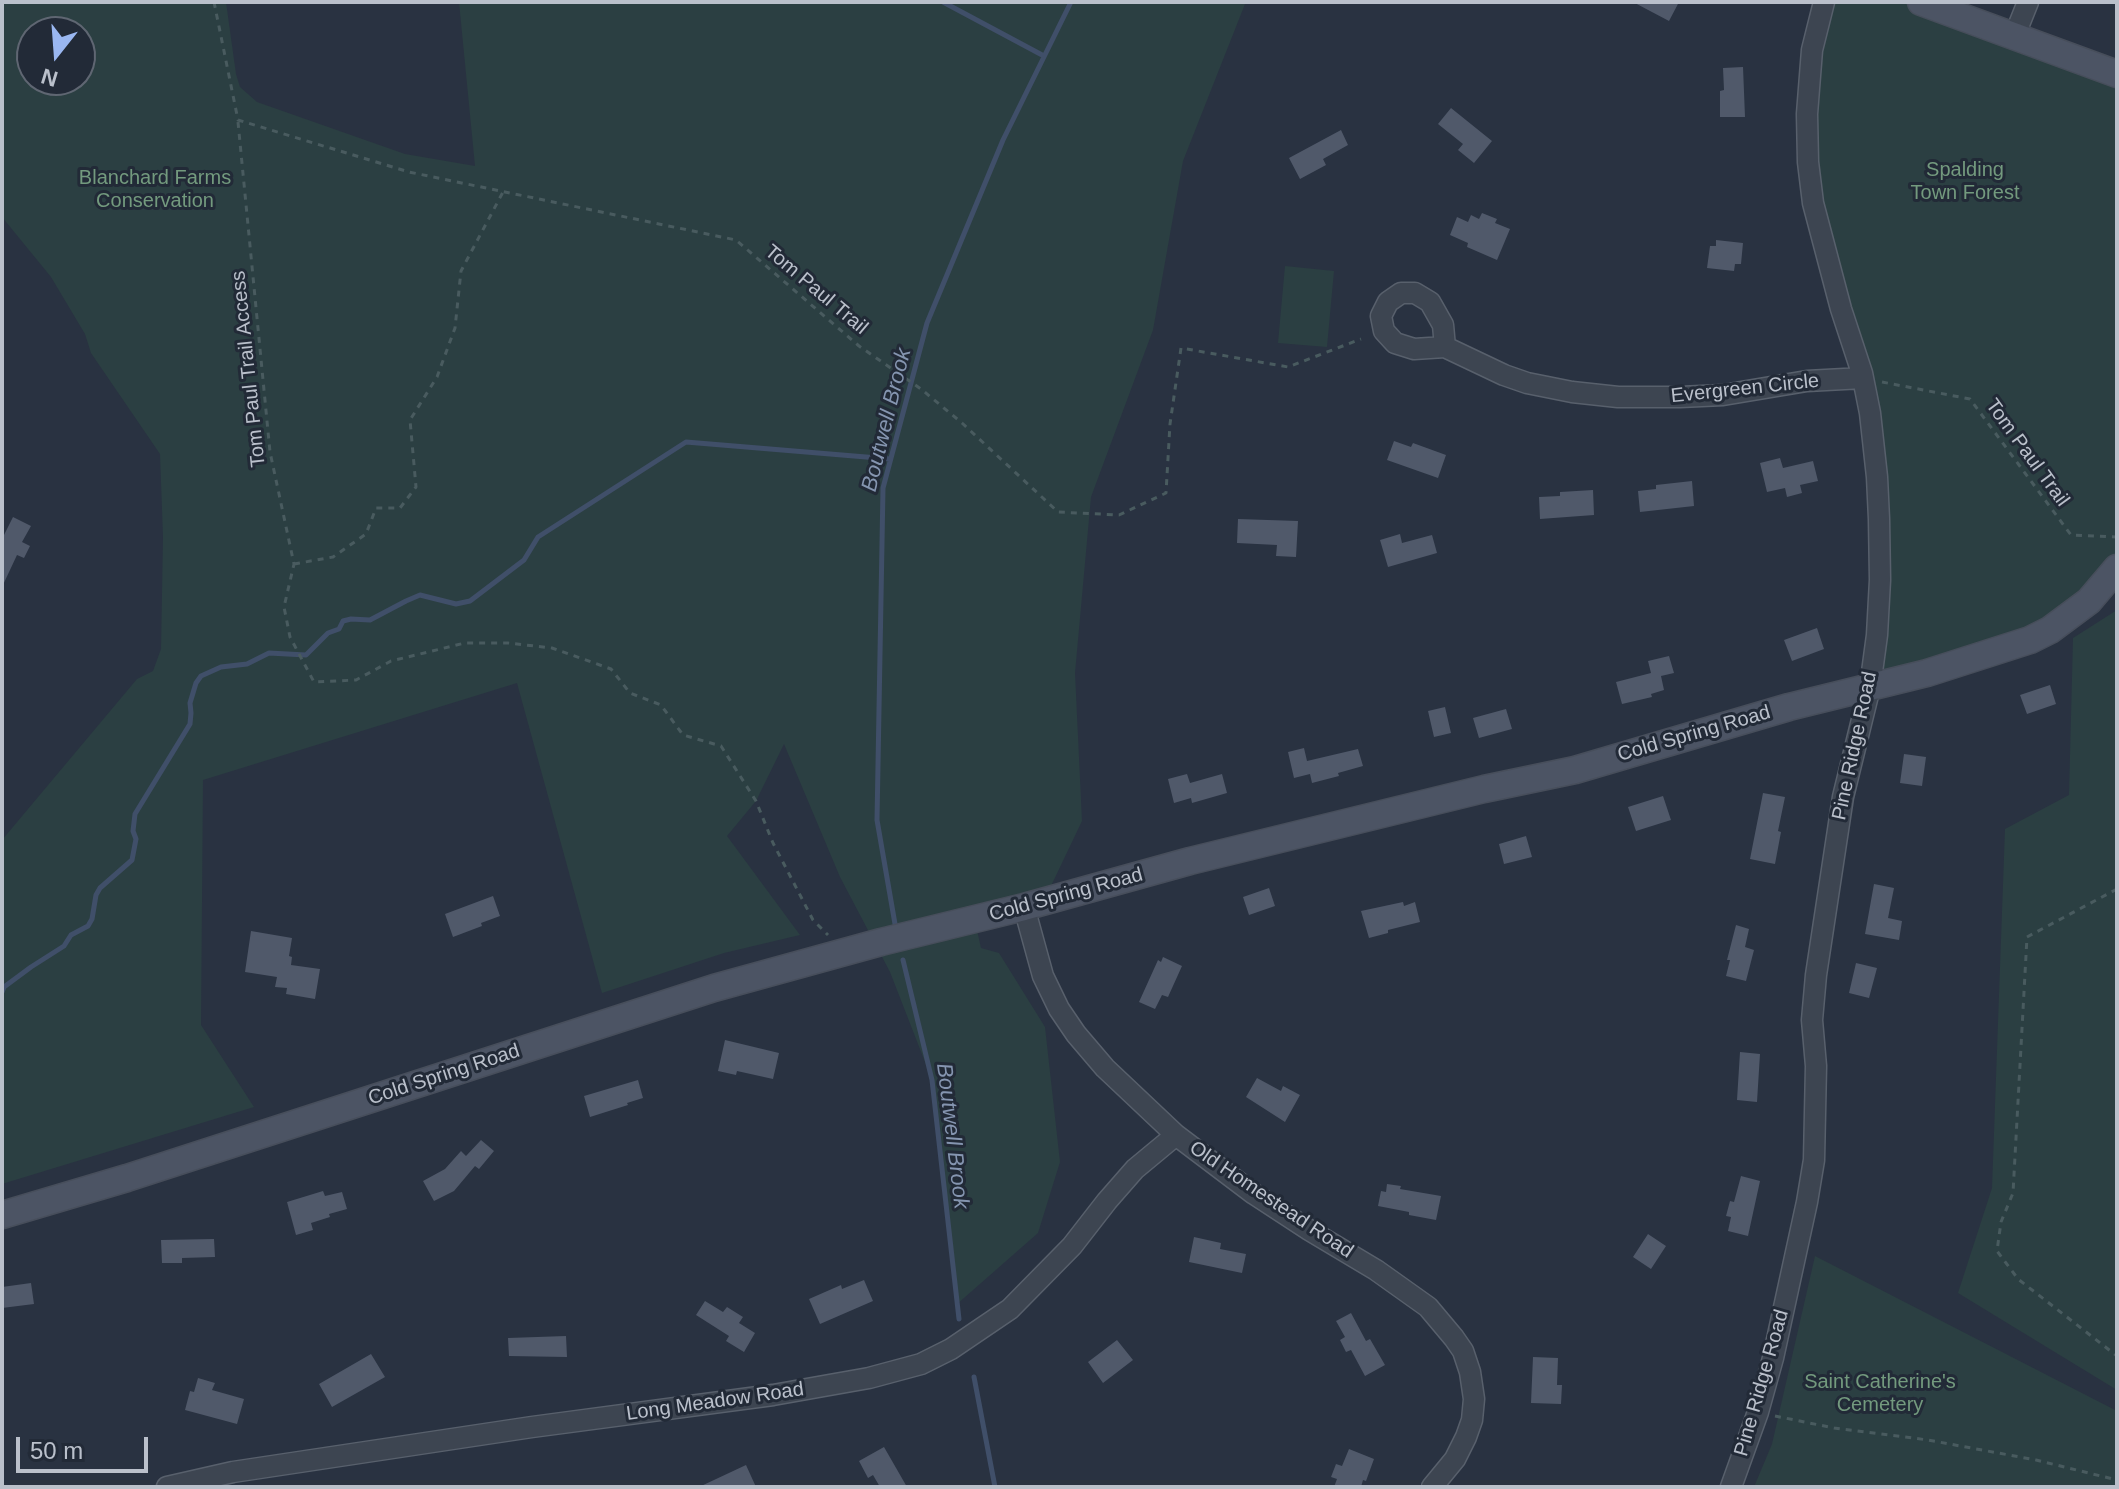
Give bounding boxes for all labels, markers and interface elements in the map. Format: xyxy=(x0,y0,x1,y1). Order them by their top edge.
north arrow xyxy=(16,16,96,96)
text: N xyxy=(38,63,61,92)
park label: Spalding Town Forest xyxy=(1911,158,2019,205)
park label: Blanchard Farms Conservation xyxy=(79,166,231,213)
street label: Tom Paul Trail xyxy=(760,240,872,340)
street label: Tom Paul Trail Access xyxy=(227,270,271,468)
water label: Boutwell Brook xyxy=(856,346,918,494)
street label: Evergreen Circle xyxy=(1670,369,1820,409)
street label: Tom Paul Trail xyxy=(1980,395,2074,511)
street label: Pine Ridge Road xyxy=(1828,670,1882,822)
street label: Cold Spring Road xyxy=(1615,701,1773,767)
street label: Cold Spring Road xyxy=(987,863,1145,927)
street label: Cold Spring Road xyxy=(365,1039,523,1111)
water label: Boutwell Brook xyxy=(930,1062,974,1210)
street label: Old Homestead Road xyxy=(1185,1136,1357,1264)
street label: Pine Ridge Road xyxy=(1730,1307,1794,1459)
park label: Saint Catherine's Cemetery xyxy=(1804,1370,1956,1417)
street label: Long Meadow Road xyxy=(625,1378,805,1426)
scale bar xyxy=(20,1421,152,1471)
text: 50 m xyxy=(30,1437,83,1464)

